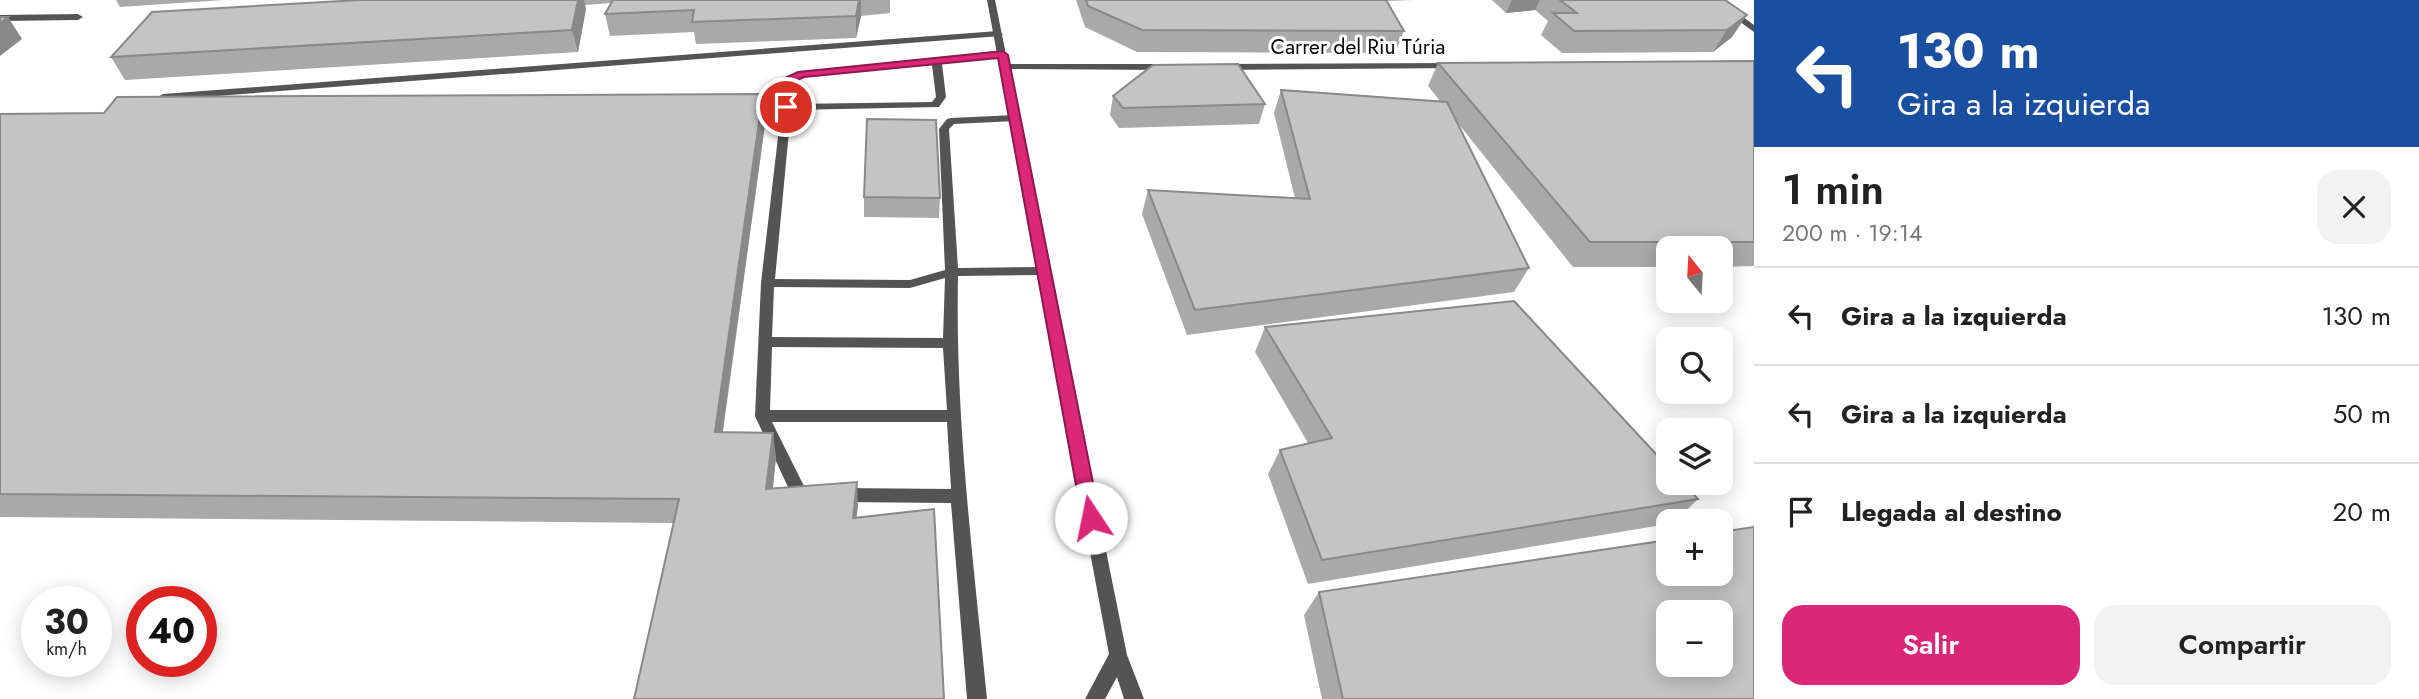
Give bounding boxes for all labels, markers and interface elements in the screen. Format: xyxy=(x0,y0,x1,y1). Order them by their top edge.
text: 130 m xyxy=(1897,16,2040,86)
icon: left xyxy=(1782,28,1873,119)
street label: Carrer del Riu Túria xyxy=(1271,32,1445,62)
pin xyxy=(756,77,816,137)
text: Gira a la izquierda xyxy=(1897,81,2150,127)
icon: arrive xyxy=(767,88,805,126)
text: 1 min xyxy=(1782,159,1884,220)
button: close xyxy=(2317,170,2391,244)
text: 200 m · 19:14 xyxy=(1782,216,1922,250)
north arrow xyxy=(1656,236,1732,313)
map controls xyxy=(1656,236,1733,677)
icon: left xyxy=(1782,297,1820,335)
text: Gira a la izquierda xyxy=(1841,297,2067,335)
text: 130 m xyxy=(2321,297,2391,335)
button: search xyxy=(1656,327,1733,404)
icon: left xyxy=(1782,395,1820,433)
text: Gira a la izquierda xyxy=(1841,395,2067,433)
text: 50 m xyxy=(2333,395,2391,433)
button: layers xyxy=(1656,418,1733,495)
position arrow xyxy=(1054,481,1128,555)
icon: arrive xyxy=(1782,493,1820,531)
text: Llegada al destino xyxy=(1841,493,2062,531)
text: 20 m xyxy=(2333,493,2391,531)
button: + xyxy=(1656,509,1733,586)
speed limit sign: 40 xyxy=(126,586,217,677)
text: 30 xyxy=(44,597,89,647)
button: − xyxy=(1656,600,1733,677)
button: Salir xyxy=(1782,605,2080,685)
button: Compartir xyxy=(2094,605,2391,685)
text: km/h xyxy=(46,636,87,662)

